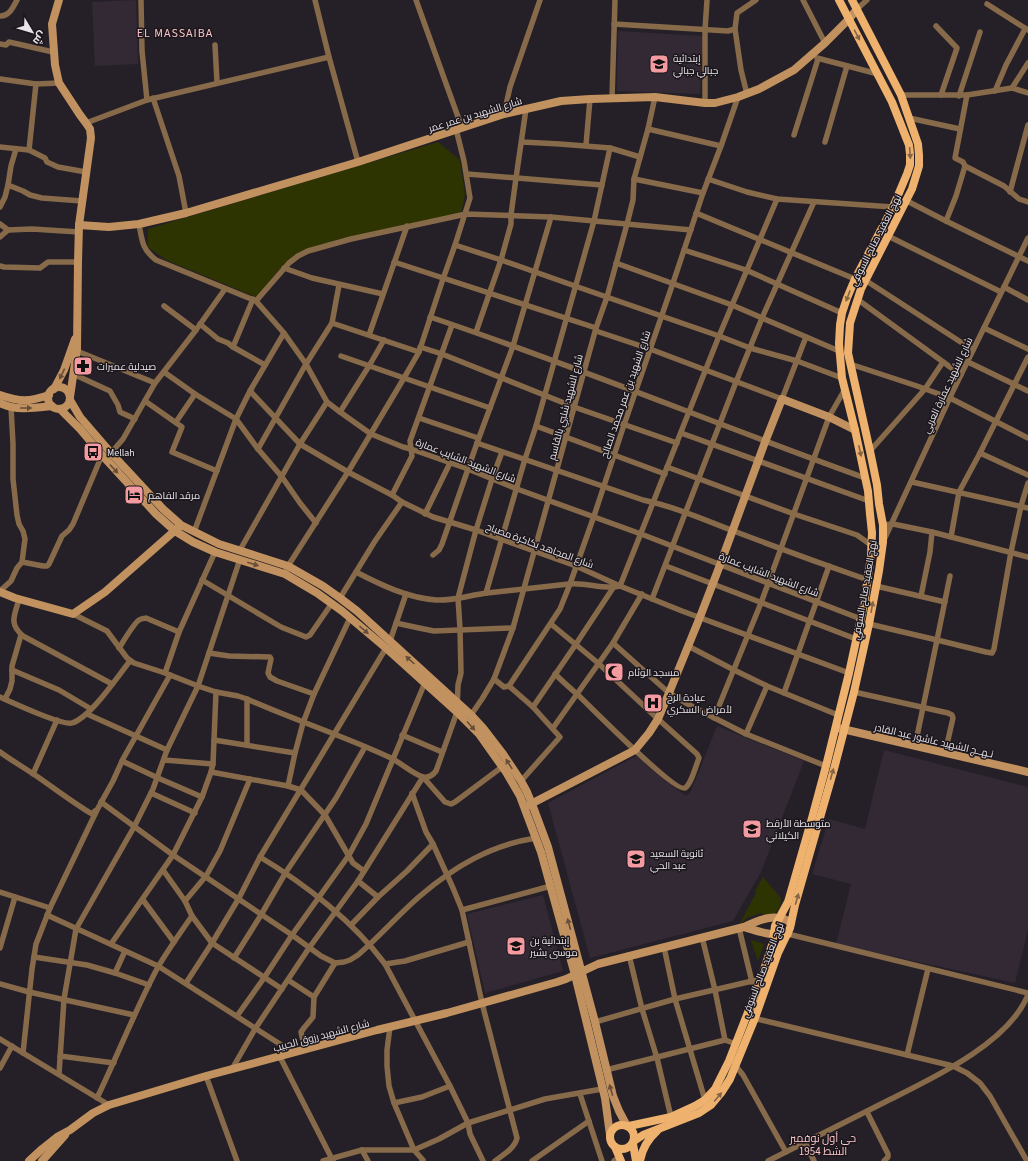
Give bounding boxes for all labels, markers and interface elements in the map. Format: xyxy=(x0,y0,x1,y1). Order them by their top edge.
north arrow xyxy=(12,12,52,52)
district label: EL MASSAIBA xyxy=(137,25,213,42)
text: ش xyxy=(29,28,50,48)
one-way arrow xyxy=(854,29,861,40)
place label: إبتدائية جبالي جبالي xyxy=(673,52,718,78)
school or university icon: إبتدائية جبالي جبالي xyxy=(648,53,670,75)
street label: شارع الشهيد بن عمر عمر xyxy=(426,94,524,136)
one-way arrow xyxy=(906,147,913,159)
street label: نهج العقيد صالح السوفي xyxy=(847,192,905,289)
one-way arrow xyxy=(844,291,850,303)
street label: شارع الشهيد بن عمر محمد الصالح xyxy=(597,329,654,460)
street label: شارع الشهيد عمارة العربي xyxy=(919,335,976,436)
street label: شارع الشهيد شلبي بالقاسم xyxy=(545,353,587,462)
pharmacy icon: صيدلية عميرات xyxy=(72,355,94,377)
place label: صيدلية عميرات xyxy=(97,360,156,374)
one-way arrow xyxy=(59,368,65,379)
one-way arrow xyxy=(20,405,33,411)
street label: شارع الشهيد الشايب عمارة xyxy=(414,435,518,487)
bus stop icon: Mellah xyxy=(82,441,104,463)
one-way arrow xyxy=(857,445,863,457)
place label: Mellah xyxy=(107,446,135,460)
one-way arrow xyxy=(110,464,119,474)
hotel icon: مرقد الفاهم xyxy=(123,484,145,506)
place label: مرقد الفاهم xyxy=(148,489,200,503)
street label: شارع المجاهد بكاكرة مصباح xyxy=(484,520,596,572)
street label: نهج العقيد صالح السوفي xyxy=(849,539,881,641)
street label: شارع الشهيد الشايب عمارة xyxy=(717,549,821,601)
one-way arrow xyxy=(248,561,260,567)
one-way arrow xyxy=(869,601,875,613)
one-way arrow xyxy=(358,625,369,634)
one-way arrow xyxy=(405,655,415,665)
mosque icon: مسجد الوئام xyxy=(603,661,625,683)
place label: مسجد الوئام xyxy=(628,666,680,680)
place label: عيادة الرخ لأمراض السكري xyxy=(667,691,732,717)
hospital icon: عيادة الرخ لأمراض السكري xyxy=(642,692,664,714)
street label: نـهــج الشهيد عاشور عبد القادر xyxy=(872,720,995,762)
one-way arrow xyxy=(466,721,475,731)
one-way arrow xyxy=(505,758,513,769)
one-way arrow xyxy=(830,768,836,781)
place label: متوسطة الأرقط الكيلاني xyxy=(766,817,830,843)
school or university icon: متوسطة الأرقط الكيلاني xyxy=(741,818,763,840)
place label: ثانوية السعيد عبد الحي xyxy=(650,847,704,873)
school or university icon: ثانوية السعيد عبد الحي xyxy=(625,848,647,870)
one-way arrow xyxy=(794,893,800,905)
one-way arrow xyxy=(566,917,572,929)
street label: نهج العقيد صالح السوفي xyxy=(738,921,788,1020)
place label: إبتدائية بن موسى بشير xyxy=(529,934,578,960)
school or university icon: إبتدائية بن موسى بشير xyxy=(505,935,527,957)
street label: شارع الشهيد رزوق الحبيب xyxy=(272,1016,371,1056)
one-way arrow xyxy=(608,1084,614,1096)
one-way arrow xyxy=(713,1092,722,1102)
district label: حي أول نوفمبر 1954 الشط xyxy=(789,1131,856,1159)

